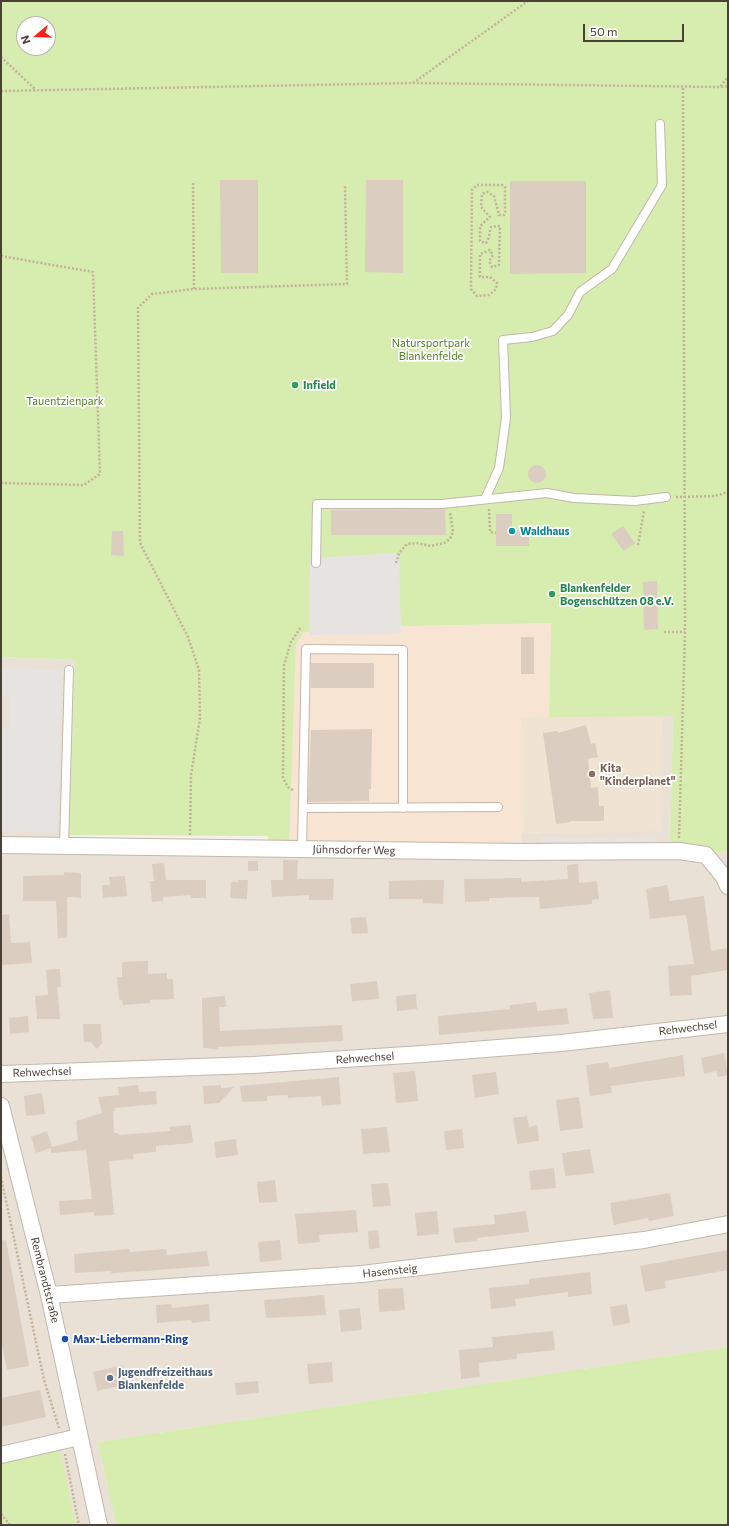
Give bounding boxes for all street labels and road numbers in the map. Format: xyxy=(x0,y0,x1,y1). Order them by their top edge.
street label: Jühnsdorfer Weg xyxy=(312,843,396,857)
street label: Rehwechsel xyxy=(658,1018,718,1038)
street label: Rehwechsel xyxy=(335,1049,395,1067)
street label: Rehwechsel xyxy=(12,1064,72,1080)
street label: Rembrandtstraße xyxy=(28,1236,62,1324)
street label: Hasensteig xyxy=(362,1262,418,1280)

